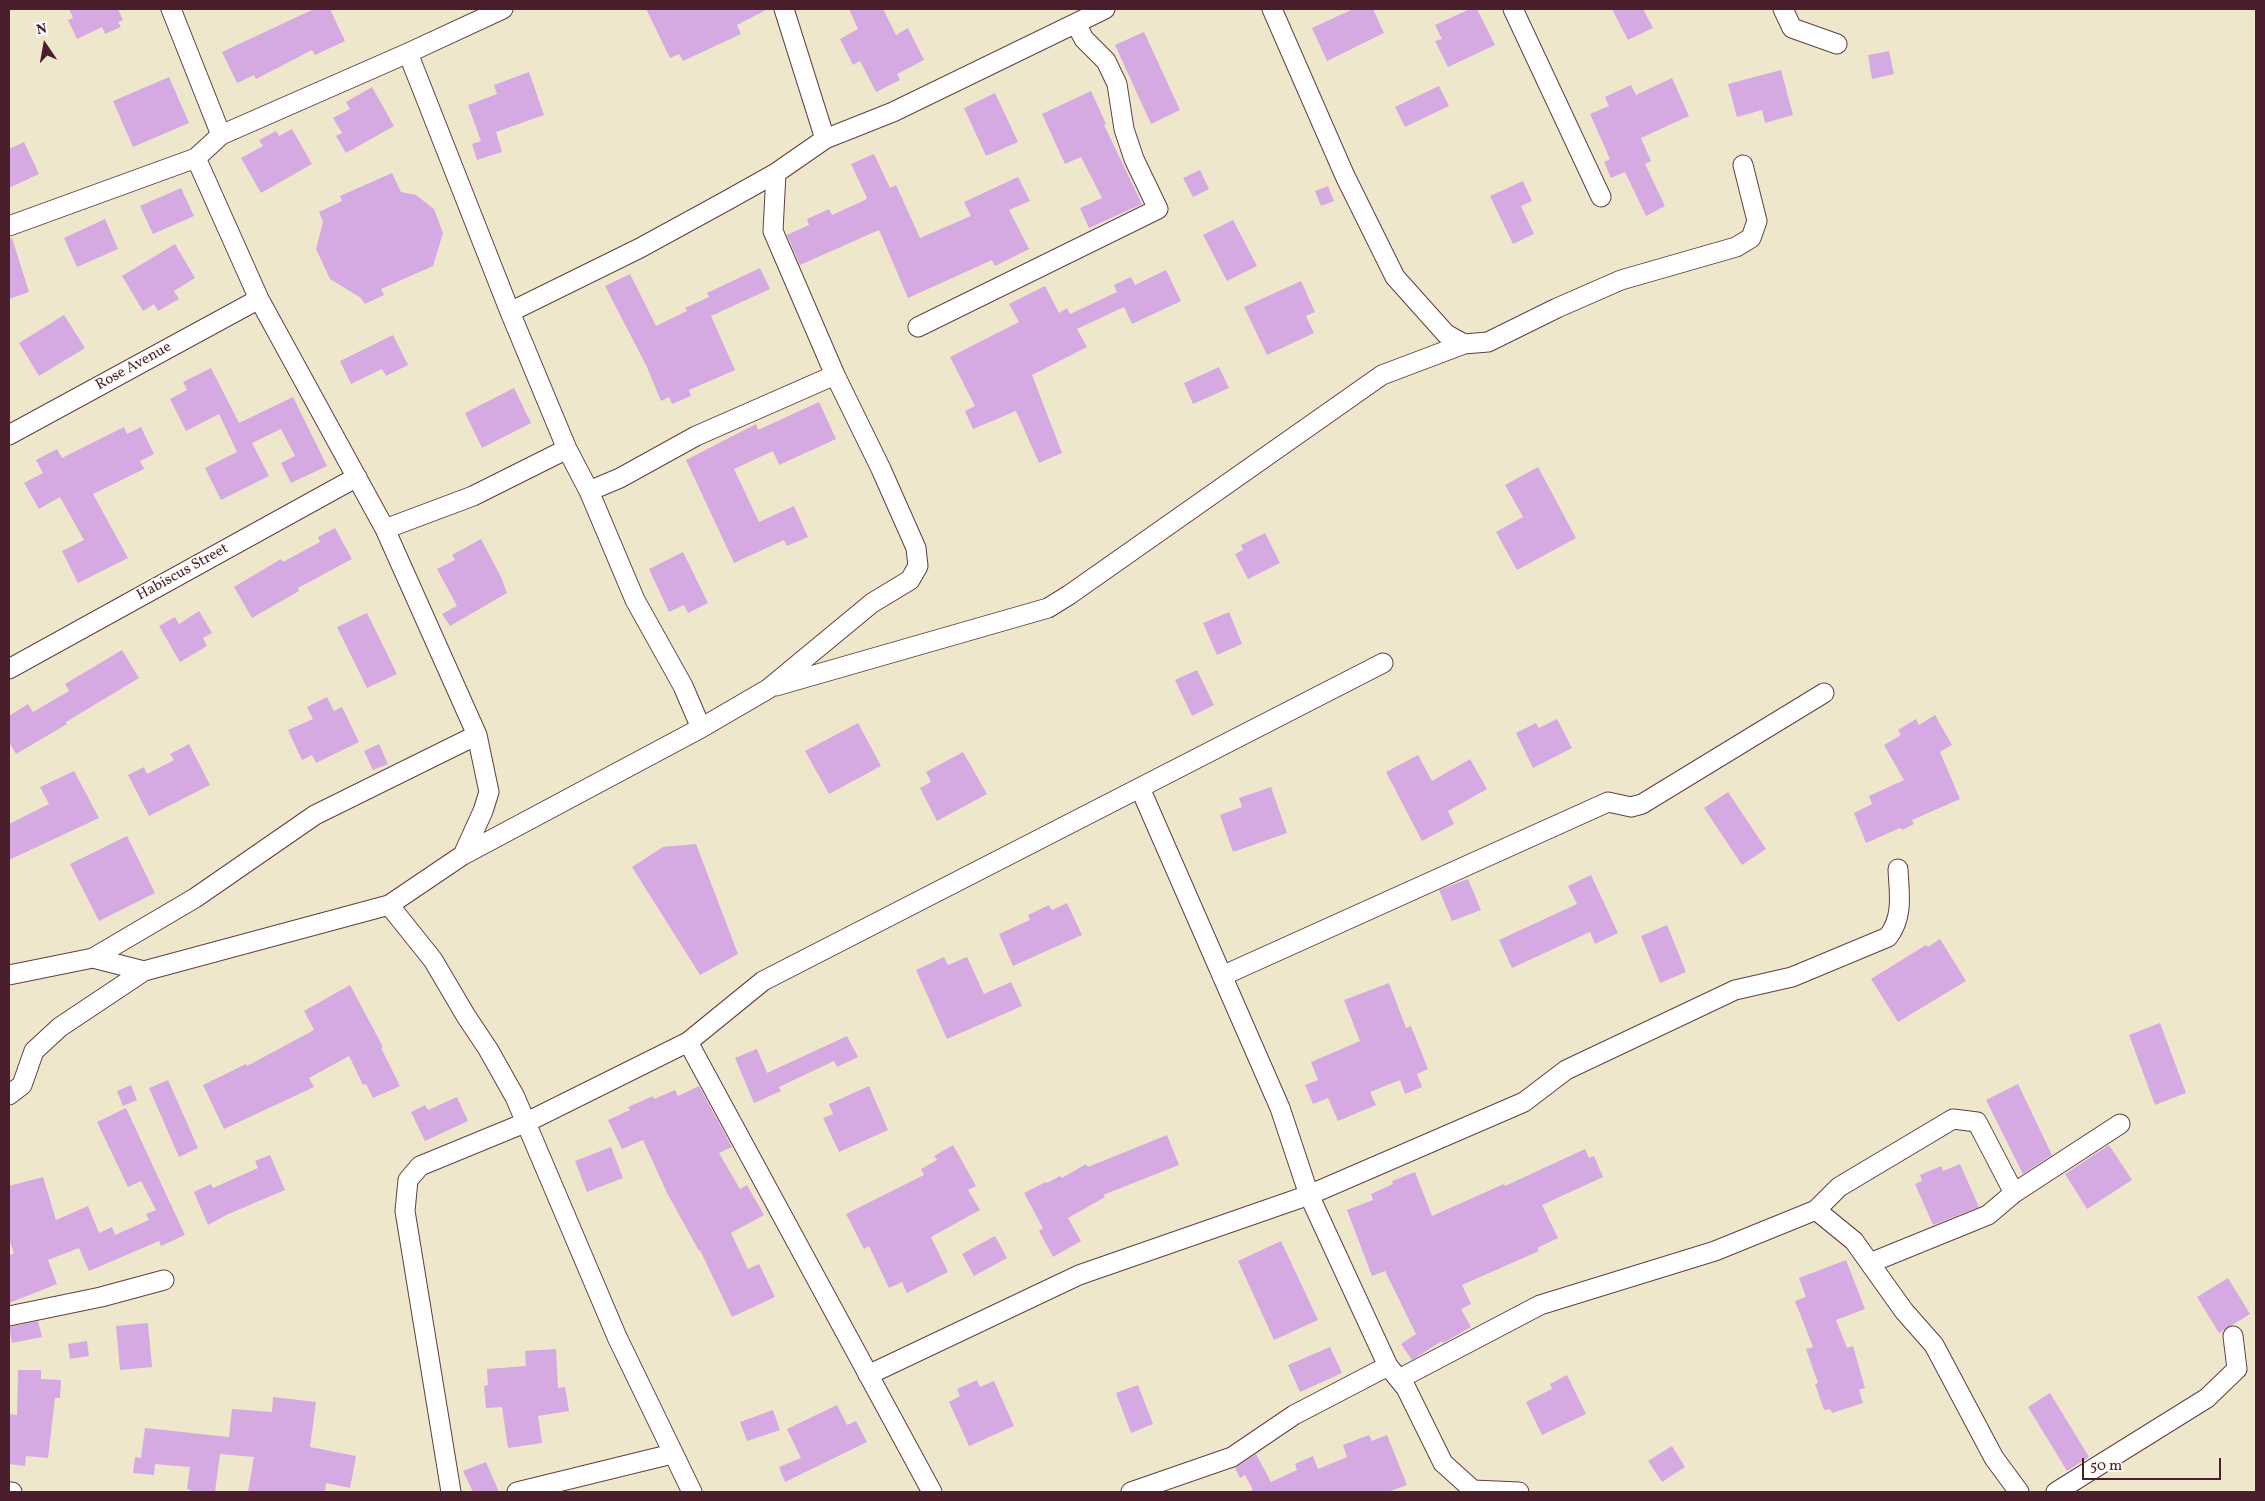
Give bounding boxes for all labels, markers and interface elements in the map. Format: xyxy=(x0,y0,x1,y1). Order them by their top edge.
text: N xyxy=(35,19,49,40)
north arrow xyxy=(20,20,70,70)
street label: Rose Avenue xyxy=(93,339,175,395)
street label: Habiscus Street xyxy=(134,540,232,606)
scale bar xyxy=(2085,1448,2224,1480)
text: 50 m xyxy=(2090,1456,2122,1477)

